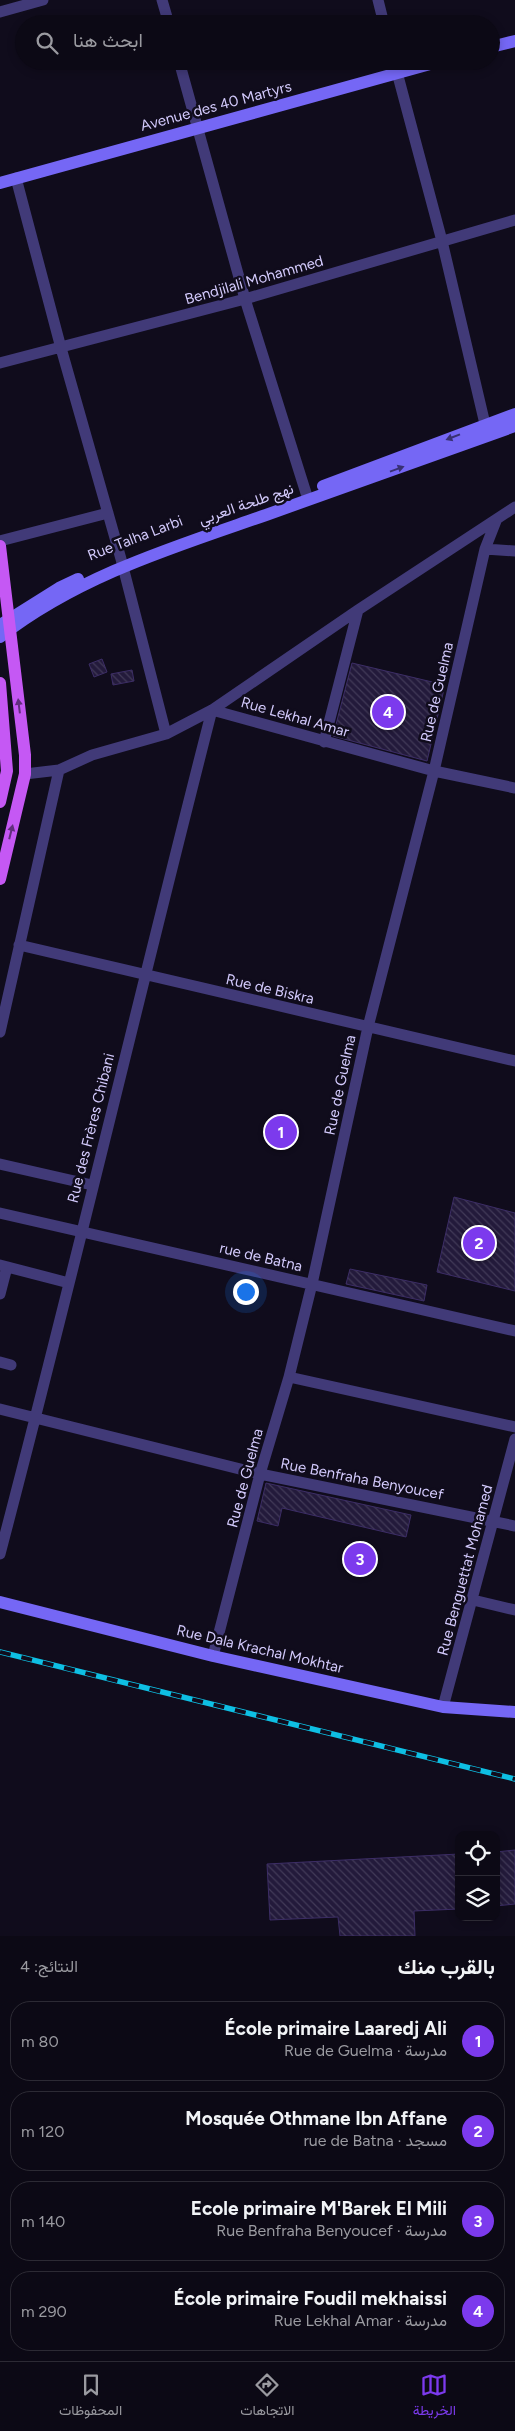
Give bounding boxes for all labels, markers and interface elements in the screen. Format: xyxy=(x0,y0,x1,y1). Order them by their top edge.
search box xyxy=(15,15,500,70)
icon: search xyxy=(33,29,61,57)
text: ابحث هنا xyxy=(73,29,143,52)
street label: Avenue des 40 Martyrs xyxy=(138,77,294,135)
street label: Bendjilali Mohammed xyxy=(183,252,325,308)
one-way arrow xyxy=(446,433,460,441)
one-way arrow xyxy=(390,465,405,472)
street label: نهج طلحة العربي xyxy=(196,479,297,532)
street label: Rue Talha Larbi xyxy=(85,512,185,564)
street label: Rue de Guelma xyxy=(417,640,457,744)
street label: Rue Lekhal Amar xyxy=(239,693,351,741)
pin: 4 xyxy=(372,693,404,731)
one-way arrow xyxy=(15,698,23,714)
one-way arrow xyxy=(7,824,15,839)
street label: Rue de Biskra xyxy=(224,970,316,1008)
street label: Rue de Guelma xyxy=(321,1033,359,1137)
street label: Rue des Frères Chibani xyxy=(64,1051,118,1205)
pin: 1 xyxy=(265,1113,297,1151)
pin: 2 xyxy=(463,1224,495,1262)
street label: rue de Batna xyxy=(218,1239,304,1275)
your location xyxy=(233,1279,259,1305)
street label: Rue de Guelma xyxy=(223,1426,267,1530)
street label: Rue Benfraha Benyoucef xyxy=(279,1454,445,1504)
street label: Rue Benguettat Mohamed xyxy=(434,1483,496,1657)
pin: 3 xyxy=(344,1540,376,1578)
street label: Rue Dala Krachal Mokhtar xyxy=(175,1621,345,1677)
map controls xyxy=(455,1831,500,1921)
button: locate xyxy=(455,1831,500,1876)
button: layers xyxy=(455,1876,500,1921)
text: بالقرب منك xyxy=(398,1954,495,1979)
text: النتائج: 4 xyxy=(20,1957,78,1976)
text: École primaire Laaredj Ali xyxy=(224,2017,447,2040)
text: 80 m xyxy=(21,2032,59,2051)
text: 1 xyxy=(475,2032,481,2051)
text: مدرسة · Rue de Guelma xyxy=(284,2041,447,2060)
text: Mosquée Othmane Ibn Affane xyxy=(185,2107,447,2130)
text: 120 m xyxy=(21,2122,64,2141)
text: 2 xyxy=(473,2122,483,2141)
text: مسجد · rue de Batna xyxy=(303,2131,447,2150)
text: Ecole primaire M'Barek El Mili xyxy=(191,2197,447,2220)
text: 140 m xyxy=(21,2212,65,2231)
text: 3 xyxy=(474,2212,482,2231)
text: مدرسة · Rue Benfraha Benyoucef xyxy=(216,2221,447,2240)
text: École primaire Foudil mekhaissi xyxy=(174,2287,447,2310)
text: 290 m xyxy=(21,2302,67,2321)
text: 4 xyxy=(473,2302,483,2321)
text: مدرسة · Rue Lekhal Amar xyxy=(274,2311,447,2330)
tab: المحفوظات xyxy=(59,2371,122,2423)
tab: الاتجاهات xyxy=(240,2371,295,2423)
tab: الخريطة xyxy=(413,2371,456,2423)

